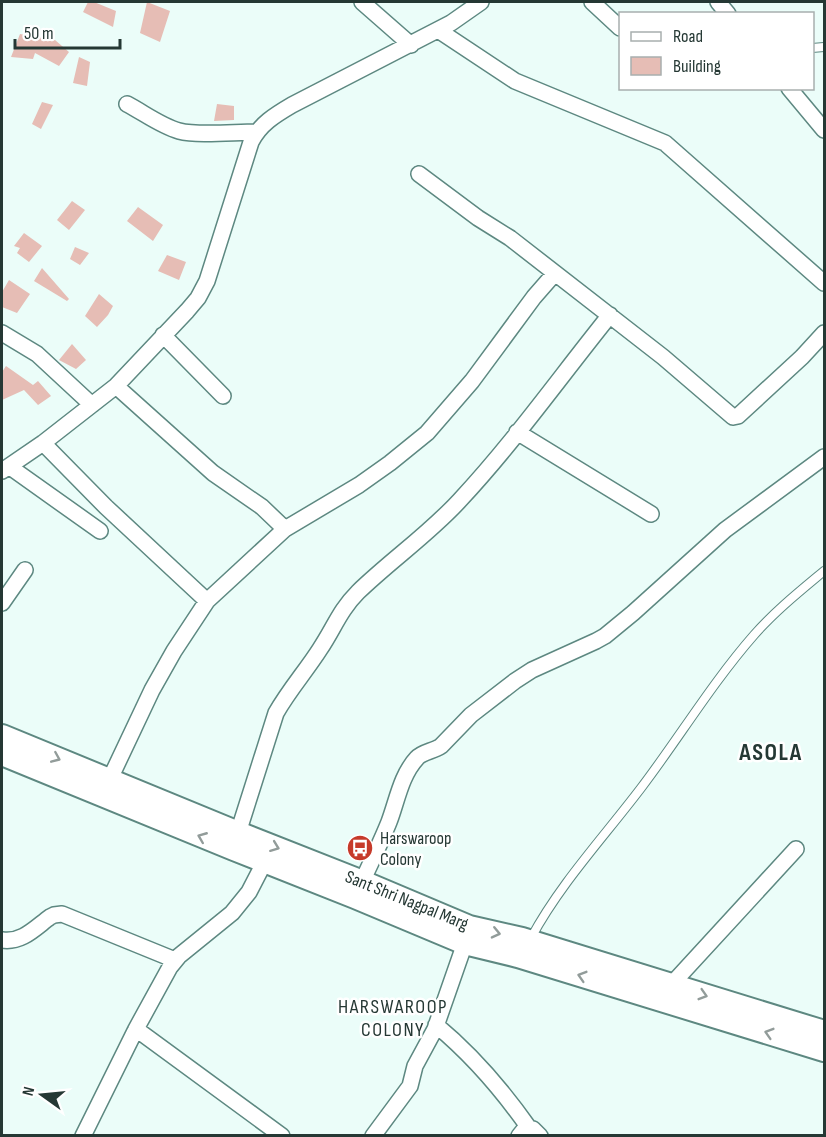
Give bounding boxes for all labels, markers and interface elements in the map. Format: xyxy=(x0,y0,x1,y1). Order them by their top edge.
scale bar xyxy=(15,12,120,50)
legend xyxy=(619,12,814,90)
text: 50 m xyxy=(24,23,54,44)
text: Road xyxy=(673,26,703,47)
text: Building xyxy=(673,56,721,77)
district label: ASOLA xyxy=(738,738,803,767)
one-way arrow xyxy=(49,751,60,763)
place label: Harswaroop Colony xyxy=(380,828,452,870)
one-way arrow xyxy=(198,832,209,844)
bus stop icon: Harswaroop Colony xyxy=(345,833,375,863)
one-way arrow xyxy=(269,840,280,852)
street label: Sant Shri Nagpal Marg xyxy=(342,866,471,935)
one-way arrow xyxy=(491,926,501,939)
one-way arrow xyxy=(577,970,588,983)
one-way arrow xyxy=(697,988,708,1000)
district label: HARSWAROOP COLONY xyxy=(338,995,448,1042)
one-way arrow xyxy=(764,1028,775,1040)
north arrow xyxy=(12,1065,72,1125)
text: N xyxy=(19,1085,39,1098)

